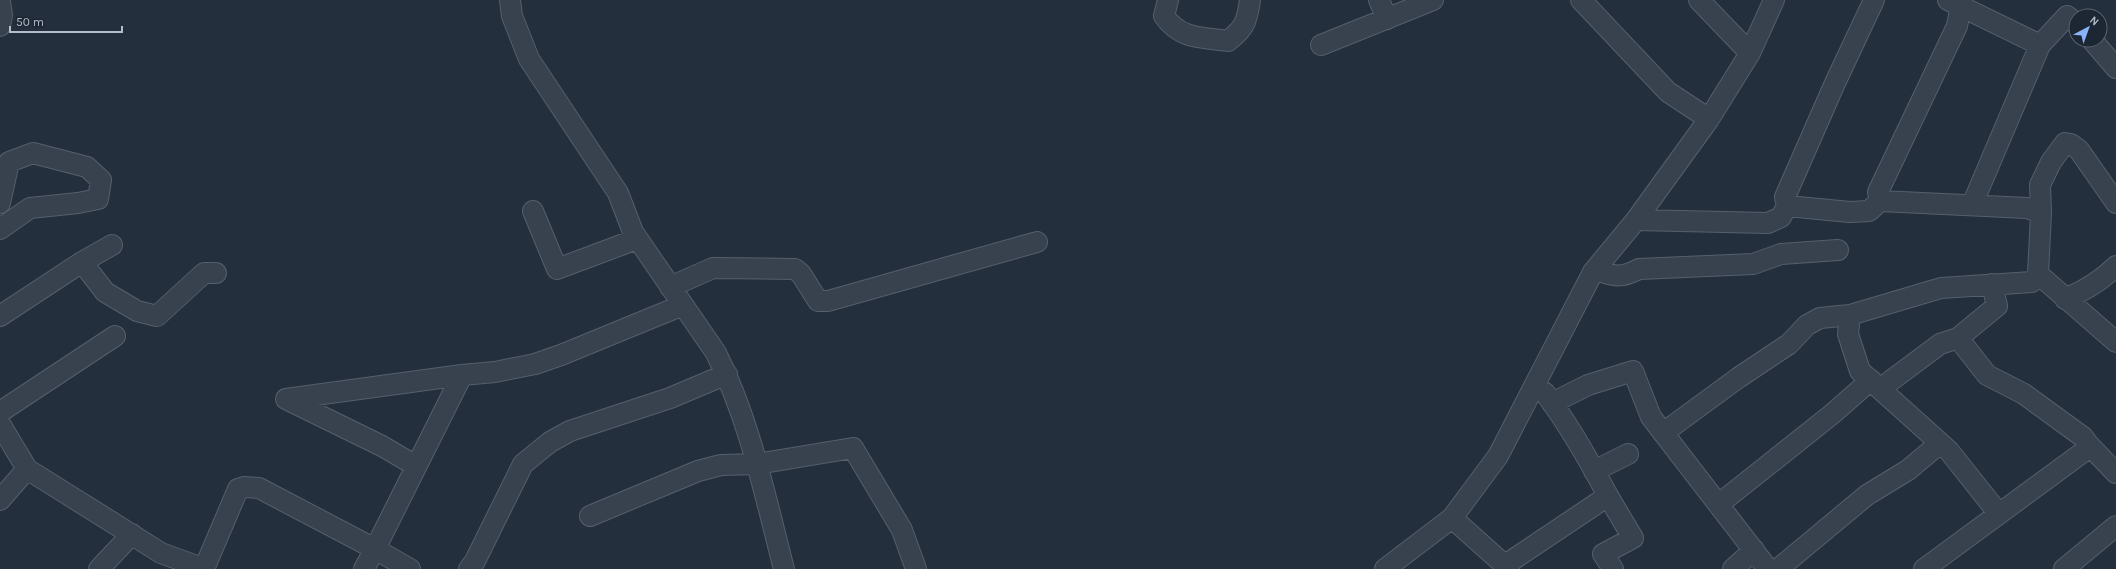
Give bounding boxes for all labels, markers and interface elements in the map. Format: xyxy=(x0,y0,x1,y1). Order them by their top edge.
scale bar xyxy=(10,8,122,34)
north arrow xyxy=(2068,8,2108,48)
text: N xyxy=(2087,13,2101,28)
text: 50 m xyxy=(16,15,44,29)

